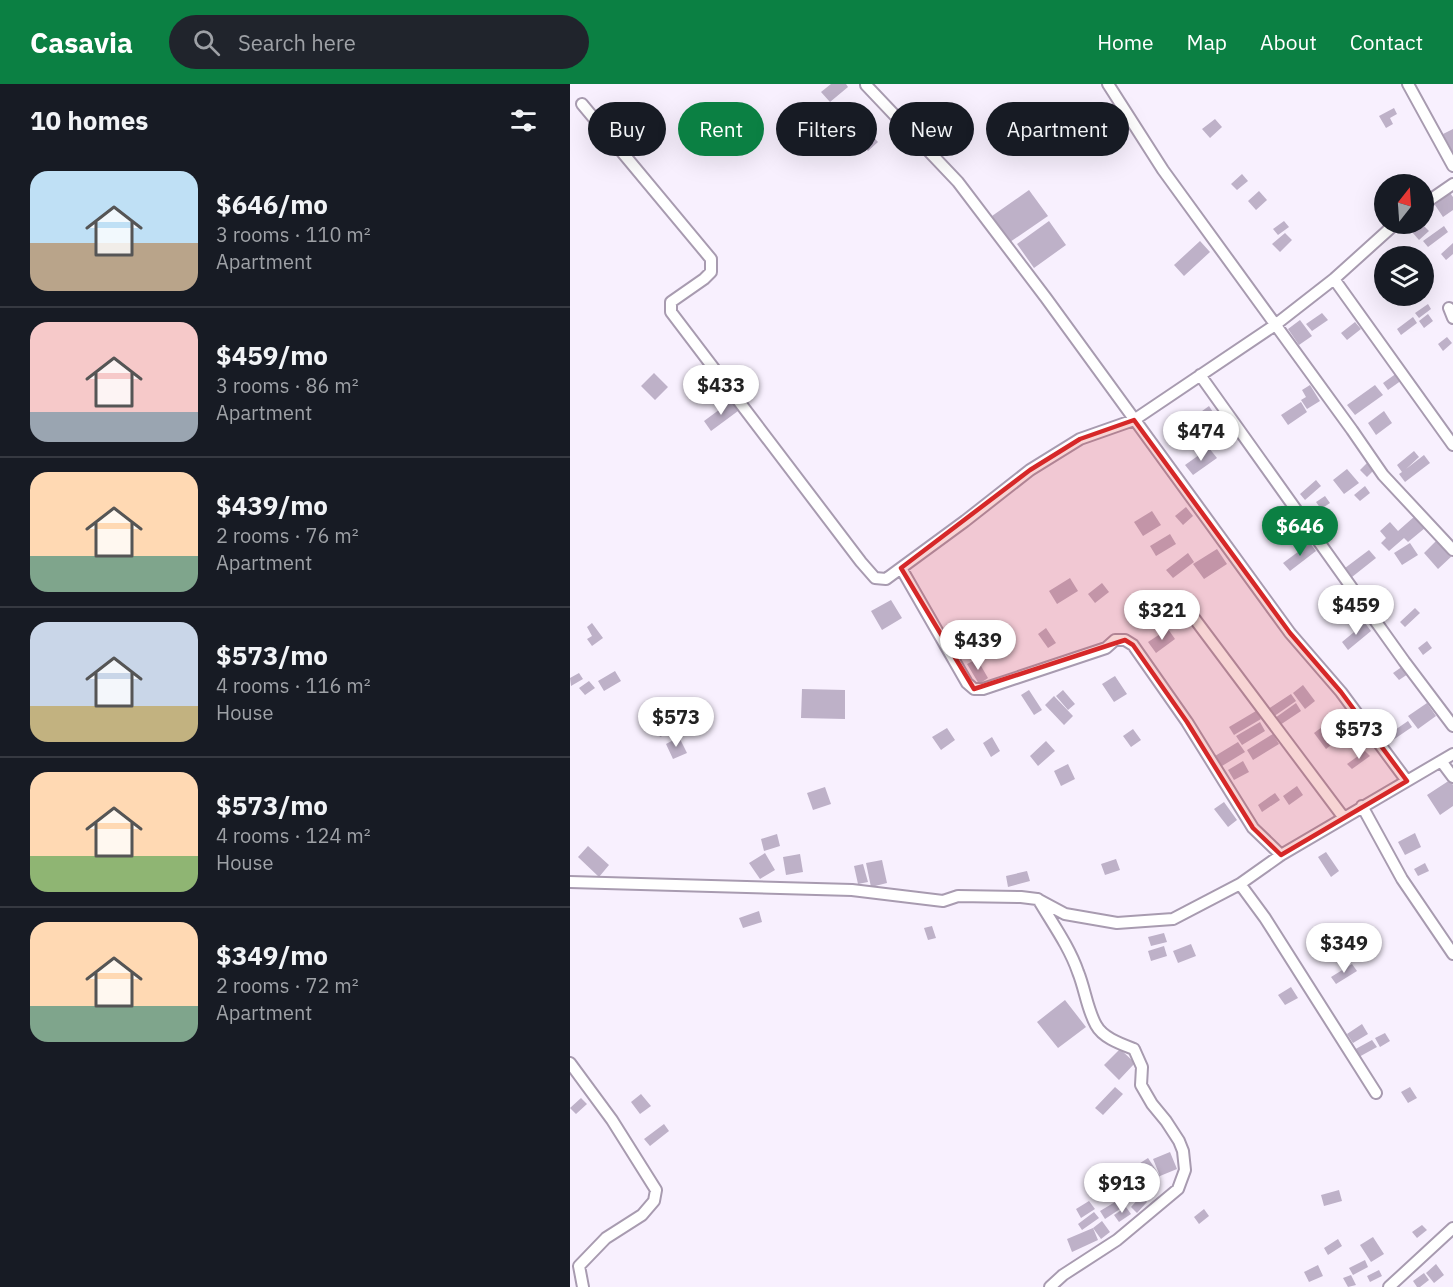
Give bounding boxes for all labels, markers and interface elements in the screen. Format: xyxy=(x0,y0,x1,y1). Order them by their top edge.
search box xyxy=(169,15,589,69)
text: Casavia xyxy=(30,24,133,61)
icon: search xyxy=(190,26,223,59)
text: Search here xyxy=(238,28,356,57)
text: Home xyxy=(1097,28,1154,56)
text: Map xyxy=(1187,28,1227,56)
text: About xyxy=(1260,28,1317,56)
text: Contact xyxy=(1350,28,1423,56)
chip: Buy xyxy=(588,102,666,156)
chip: Rent xyxy=(678,102,764,156)
chip: Filters xyxy=(776,102,877,156)
chip: New xyxy=(889,102,974,156)
chip: Apartment xyxy=(986,102,1129,156)
text: 10 homes xyxy=(30,103,148,137)
icon: filters xyxy=(507,104,540,137)
north arrow xyxy=(1374,174,1434,234)
map controls xyxy=(1374,174,1434,306)
text: $646/mo xyxy=(216,187,328,221)
icon: home xyxy=(78,195,150,267)
text: 3 rooms · 110 m² xyxy=(216,221,371,248)
button: layers xyxy=(1374,246,1434,306)
text: Apartment xyxy=(216,248,312,275)
text: $459/mo xyxy=(216,338,328,372)
icon: home xyxy=(78,346,150,418)
pin: $433 xyxy=(685,365,757,416)
text: $433 xyxy=(697,371,745,398)
text: 3 rooms · 86 m² xyxy=(216,372,359,399)
text: Apartment xyxy=(216,399,312,426)
pin: $474 xyxy=(1165,411,1237,462)
text: $474 xyxy=(1177,417,1225,444)
text: $439/mo xyxy=(216,488,328,522)
icon: home xyxy=(78,496,150,568)
pin: $646 xyxy=(1264,506,1336,557)
text: $646 xyxy=(1276,512,1324,539)
text: 2 rooms · 76 m² xyxy=(216,522,359,549)
text: Apartment xyxy=(216,549,312,576)
pin: $459 xyxy=(1320,585,1392,636)
pin: $321 xyxy=(1126,590,1198,641)
text: $459 xyxy=(1332,591,1380,618)
text: $321 xyxy=(1138,596,1186,623)
pin: $439 xyxy=(942,620,1014,671)
text: $439 xyxy=(954,626,1002,653)
text: $573/mo xyxy=(216,638,328,672)
icon: home xyxy=(78,646,150,718)
text: 4 rooms · 116 m² xyxy=(216,672,371,699)
pin: $573 xyxy=(640,697,712,748)
text: House xyxy=(216,699,273,726)
text: $573 xyxy=(652,703,700,730)
pin: $573 xyxy=(1323,709,1395,760)
text: $573 xyxy=(1335,715,1383,742)
text: $573/mo xyxy=(216,788,328,822)
icon: home xyxy=(78,796,150,868)
text: 4 rooms · 124 m² xyxy=(216,822,371,849)
text: House xyxy=(216,849,273,876)
pin: $349 xyxy=(1308,923,1380,974)
text: $349 xyxy=(1320,929,1368,956)
text: $349/mo xyxy=(216,938,328,972)
icon: home xyxy=(78,946,150,1018)
text: 2 rooms · 72 m² xyxy=(216,972,359,999)
text: Apartment xyxy=(216,999,312,1026)
pin: $913 xyxy=(1086,1163,1158,1214)
text: $913 xyxy=(1098,1169,1146,1196)

